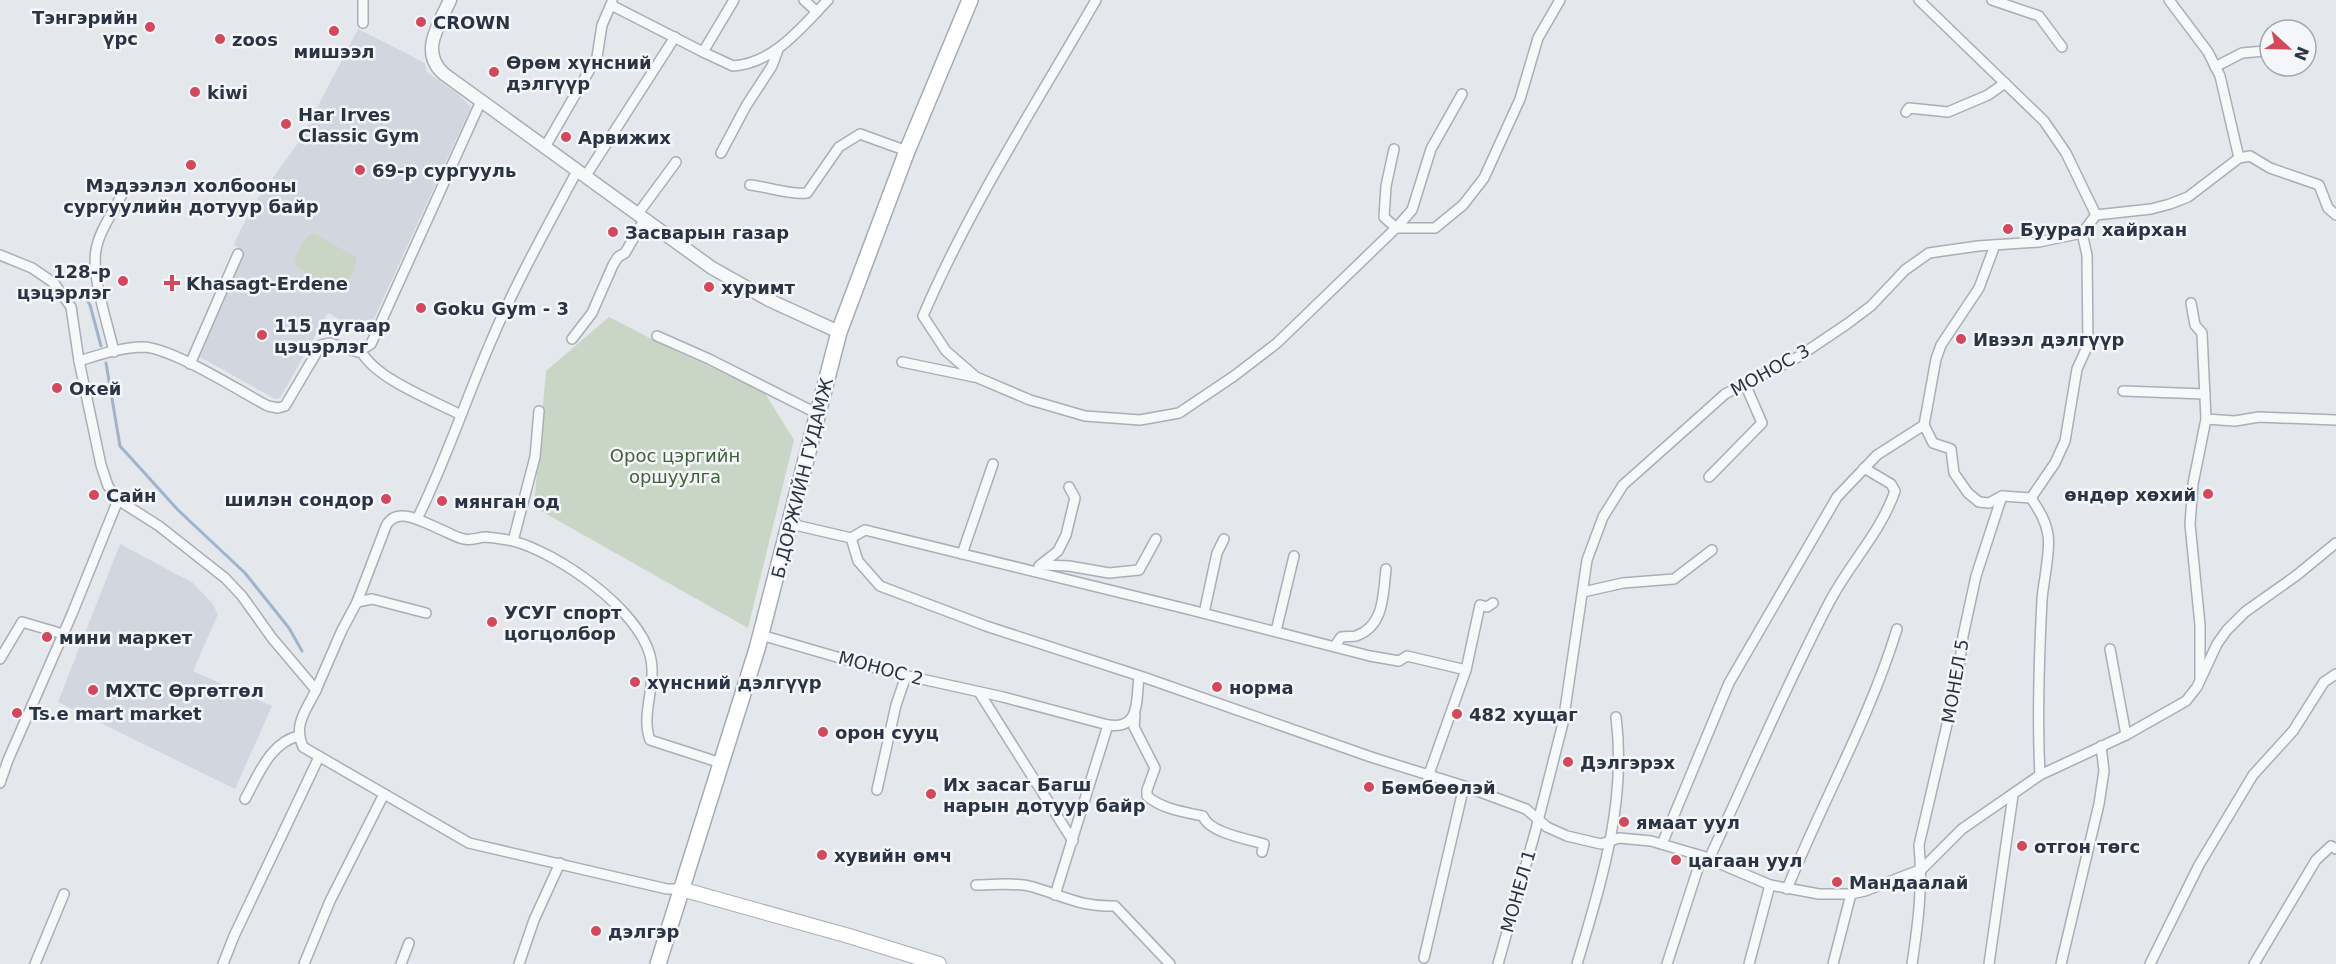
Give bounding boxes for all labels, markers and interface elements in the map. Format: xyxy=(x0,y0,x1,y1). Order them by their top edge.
place label: Тэнгэрийн үрс xyxy=(32,7,138,49)
place label: CROWN xyxy=(433,12,510,33)
marker: CROWN xyxy=(414,15,428,29)
north arrow xyxy=(2258,18,2318,78)
marker: Тэнгэрийн үрс xyxy=(143,20,157,34)
marker: мишээл xyxy=(327,24,341,38)
place label: zoos xyxy=(232,29,278,50)
marker: zoos xyxy=(213,32,227,46)
place label: мишээл xyxy=(294,41,374,62)
text: N xyxy=(2290,44,2313,63)
place label: Өрөм хүнсний дэлгүүр xyxy=(506,52,652,94)
marker: Өрөм хүнсний дэлгүүр xyxy=(487,65,501,79)
place label: kiwi xyxy=(207,82,248,103)
marker: kiwi xyxy=(188,85,202,99)
place label: Har Irves Classic Gym xyxy=(298,104,419,146)
marker: Har Irves Classic Gym xyxy=(279,117,293,131)
place label: Арвижих xyxy=(578,127,671,148)
marker: Арвижих xyxy=(559,130,573,144)
marker: Мэдээлэл холбооны сургуулийн дотуур байр xyxy=(184,158,198,172)
place label: 69-р сургууль xyxy=(372,160,516,181)
marker: 69-р сургууль xyxy=(353,163,367,177)
place label: Мэдээлэл холбооны сургуулийн дотуур байр xyxy=(63,175,319,217)
place label: Буурал хайрхан xyxy=(2020,219,2187,240)
place label: Засварын газар xyxy=(625,222,789,243)
marker: Буурал хайрхан xyxy=(2001,222,2015,236)
marker: Засварын газар xyxy=(606,225,620,239)
place label: 128-р цэцэрлэг xyxy=(17,261,111,303)
place label: Khasagt-Erdene xyxy=(186,273,348,294)
marker: 128-р цэцэрлэг xyxy=(116,274,130,288)
marker: Khasagt-Erdene xyxy=(163,274,181,292)
place label: хуримт xyxy=(721,277,796,298)
marker: хуримт xyxy=(702,280,716,294)
place label: Goku Gym - 3 xyxy=(433,298,569,319)
marker: Goku Gym - 3 xyxy=(414,301,428,315)
place label: 115 дугаар цэцэрлэг xyxy=(274,315,391,357)
marker: 115 дугаар цэцэрлэг xyxy=(255,328,269,342)
place label: Ивээл дэлгүүр xyxy=(1973,329,2125,350)
marker: Ивээл дэлгүүр xyxy=(1954,332,1968,346)
street label: МОНОС 3 xyxy=(1727,340,1813,400)
street label: Б.ДОРЖИЙН ГУДАМЖ xyxy=(767,375,837,580)
place label: Окей xyxy=(69,378,121,399)
marker: Окей xyxy=(50,381,64,395)
park label: Орос цэргийн оршуулга xyxy=(610,445,740,487)
place label: өндөр хөхий xyxy=(2064,484,2196,505)
place label: Сайн xyxy=(106,485,156,506)
marker: өндөр хөхий xyxy=(2201,487,2215,501)
marker: Сайн xyxy=(87,488,101,502)
place label: шилэн сондор xyxy=(224,489,374,510)
place label: мянган од xyxy=(454,491,560,512)
marker: шилэн сондор xyxy=(379,492,393,506)
marker: мянган од xyxy=(435,494,449,508)
place label: УСУГ спорт цогцолбор xyxy=(504,602,622,644)
marker: УСУГ спорт цогцолбор xyxy=(485,615,499,629)
place label: мини маркет xyxy=(59,627,193,648)
marker: мини маркет xyxy=(40,630,54,644)
street label: МОНЕЛ 5 xyxy=(1937,637,1973,725)
street label: МОНОС 2 xyxy=(836,647,926,689)
place label: хүнсний дэлгүүр xyxy=(647,672,822,693)
marker: хүнсний дэлгүүр xyxy=(628,675,642,689)
place label: норма xyxy=(1229,677,1294,698)
place label: МХТС Өргөтгөл xyxy=(105,680,264,701)
marker: норма xyxy=(1210,680,1224,694)
marker: МХТС Өргөтгөл xyxy=(86,683,100,697)
place label: Ts.e mart market xyxy=(29,703,202,724)
place label: 482 хущаг xyxy=(1469,704,1578,725)
marker: Ts.e mart market xyxy=(10,706,24,720)
marker: 482 хущаг xyxy=(1450,707,1464,721)
place label: орон сууц xyxy=(835,722,939,743)
marker: орон сууц xyxy=(816,725,830,739)
place label: Дэлгэрэх xyxy=(1580,752,1676,773)
marker: Дэлгэрэх xyxy=(1561,755,1575,769)
place label: Их засаг Багш нарын дотуур байр xyxy=(943,774,1146,816)
place label: Бөмбөөлэй xyxy=(1381,777,1496,798)
marker: Бөмбөөлэй xyxy=(1362,780,1376,794)
marker: Их засаг Багш нарын дотуур байр xyxy=(924,787,938,801)
place label: ямаат уул xyxy=(1636,812,1740,833)
marker: ямаат уул xyxy=(1617,815,1631,829)
place label: отгон төгс xyxy=(2034,836,2140,857)
marker: отгон төгс xyxy=(2015,839,2029,853)
place label: хувийн өмч xyxy=(834,845,952,866)
street label: МОНЕЛ 1 xyxy=(1496,847,1540,935)
marker: хувийн өмч xyxy=(815,848,829,862)
place label: цагаан уул xyxy=(1688,850,1803,871)
marker: цагаан уул xyxy=(1669,853,1683,867)
place label: Мандаалай xyxy=(1849,872,1968,893)
marker: Мандаалай xyxy=(1830,875,1844,889)
place label: дэлгэр xyxy=(608,921,679,942)
marker: дэлгэр xyxy=(589,924,603,938)

